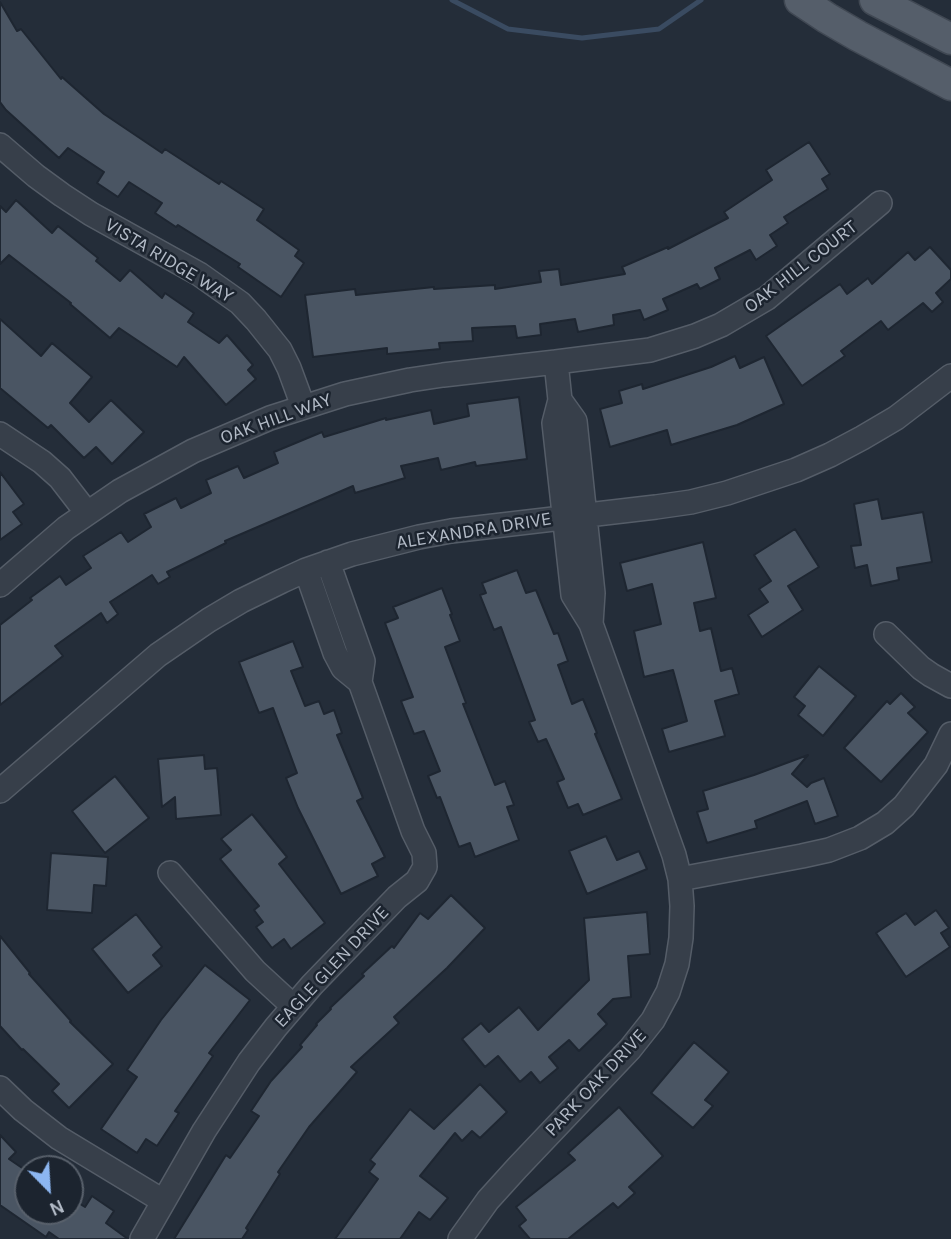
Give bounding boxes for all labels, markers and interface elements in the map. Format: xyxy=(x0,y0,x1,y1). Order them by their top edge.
street label: VISTA RIDGE WAY xyxy=(101,214,237,308)
street label: OAK HILL COURT xyxy=(740,216,862,318)
street label: OAK HILL WAY xyxy=(217,388,335,450)
street label: ALEXANDRA DRIVE xyxy=(395,507,553,555)
street label: EAGLE GLEN DRIVE xyxy=(270,901,394,1033)
street label: PARK OAK DRIVE xyxy=(540,1025,652,1141)
north arrow xyxy=(14,1155,84,1225)
text: N xyxy=(46,1195,67,1220)

